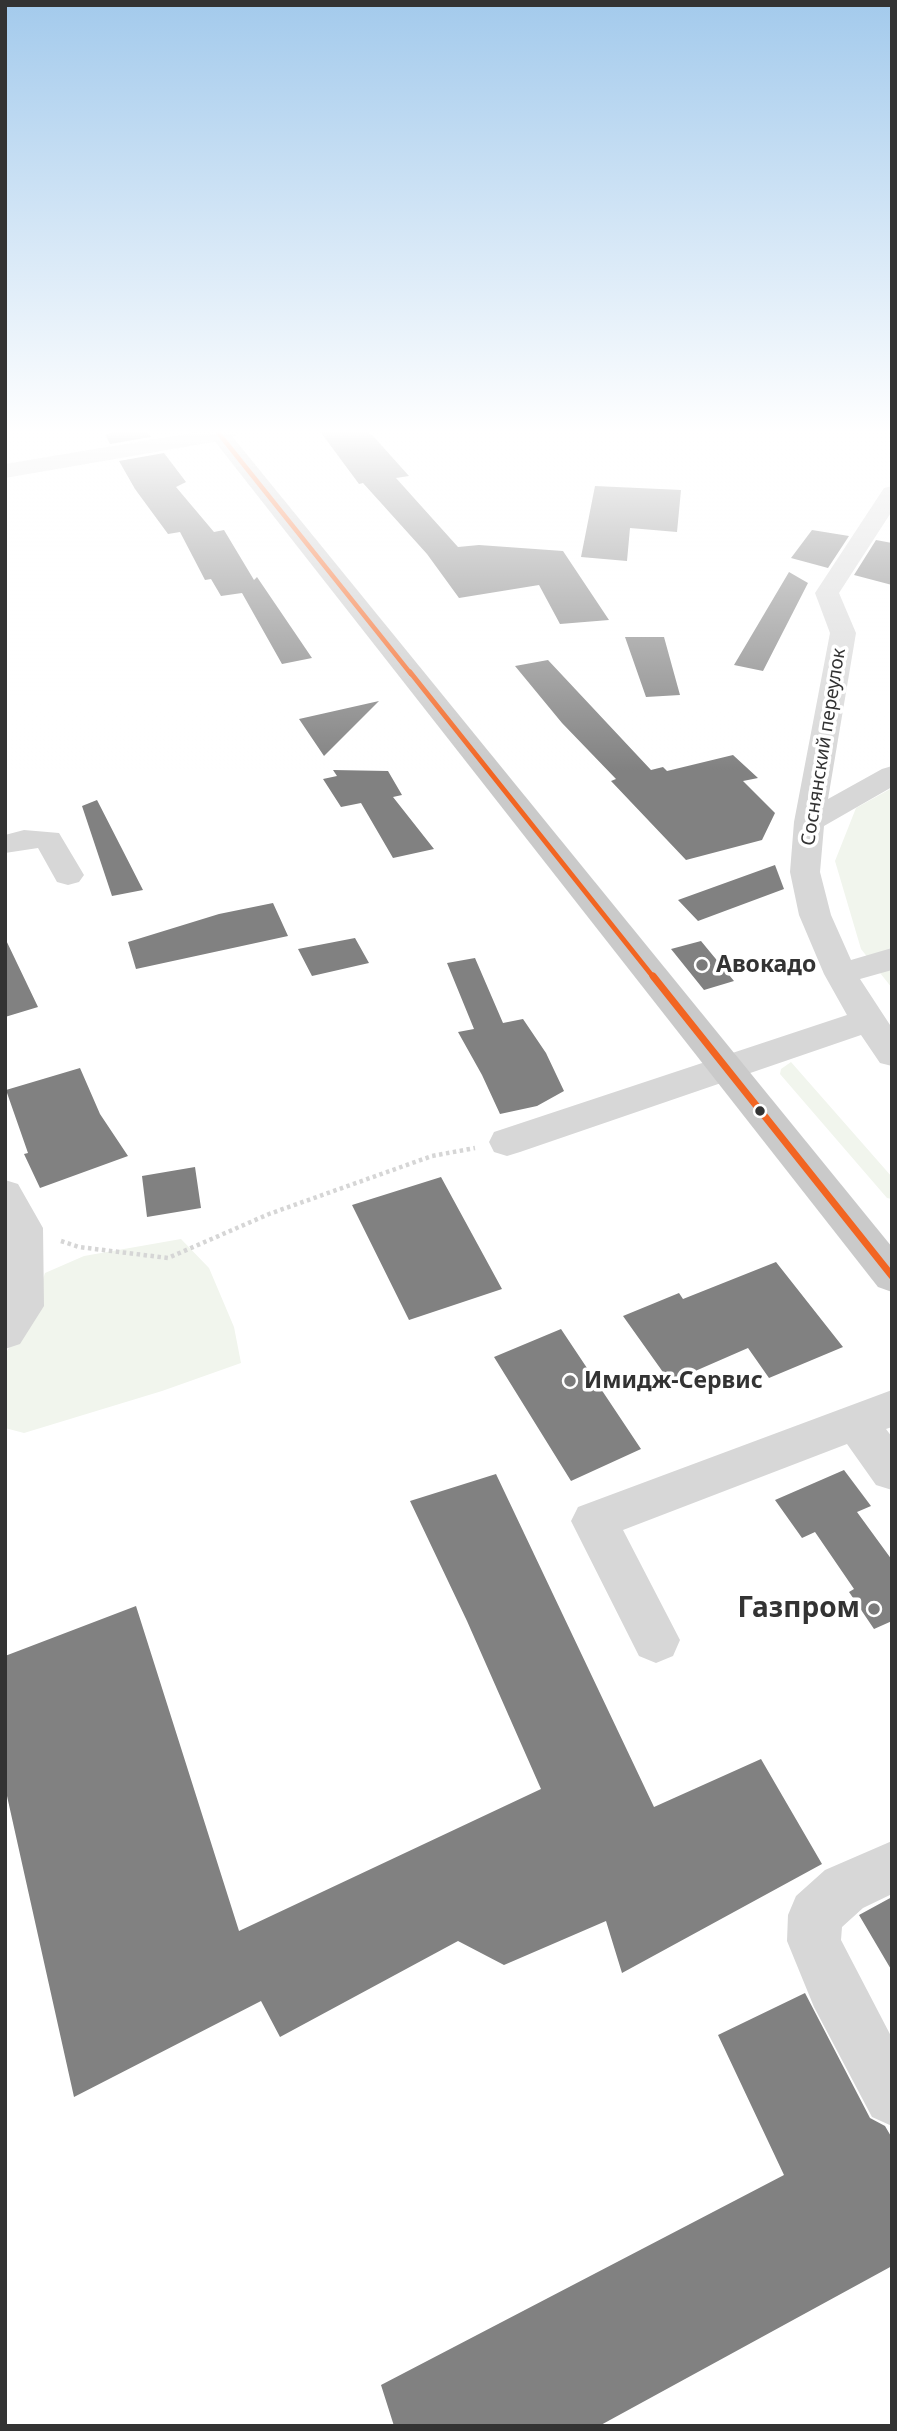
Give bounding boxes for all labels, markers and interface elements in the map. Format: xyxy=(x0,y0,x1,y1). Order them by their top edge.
street label: Соснянский переулок xyxy=(797,647,851,847)
place label: Авокадо xyxy=(716,951,816,979)
marker: Авокадо xyxy=(694,957,710,973)
unlabelled marker xyxy=(753,1104,767,1118)
place label: Имидж-Сервис xyxy=(584,1367,763,1395)
marker: Имидж-Сервис xyxy=(562,1373,578,1389)
place label: Газпром xyxy=(737,1592,860,1626)
marker: Газпром xyxy=(866,1601,882,1617)

